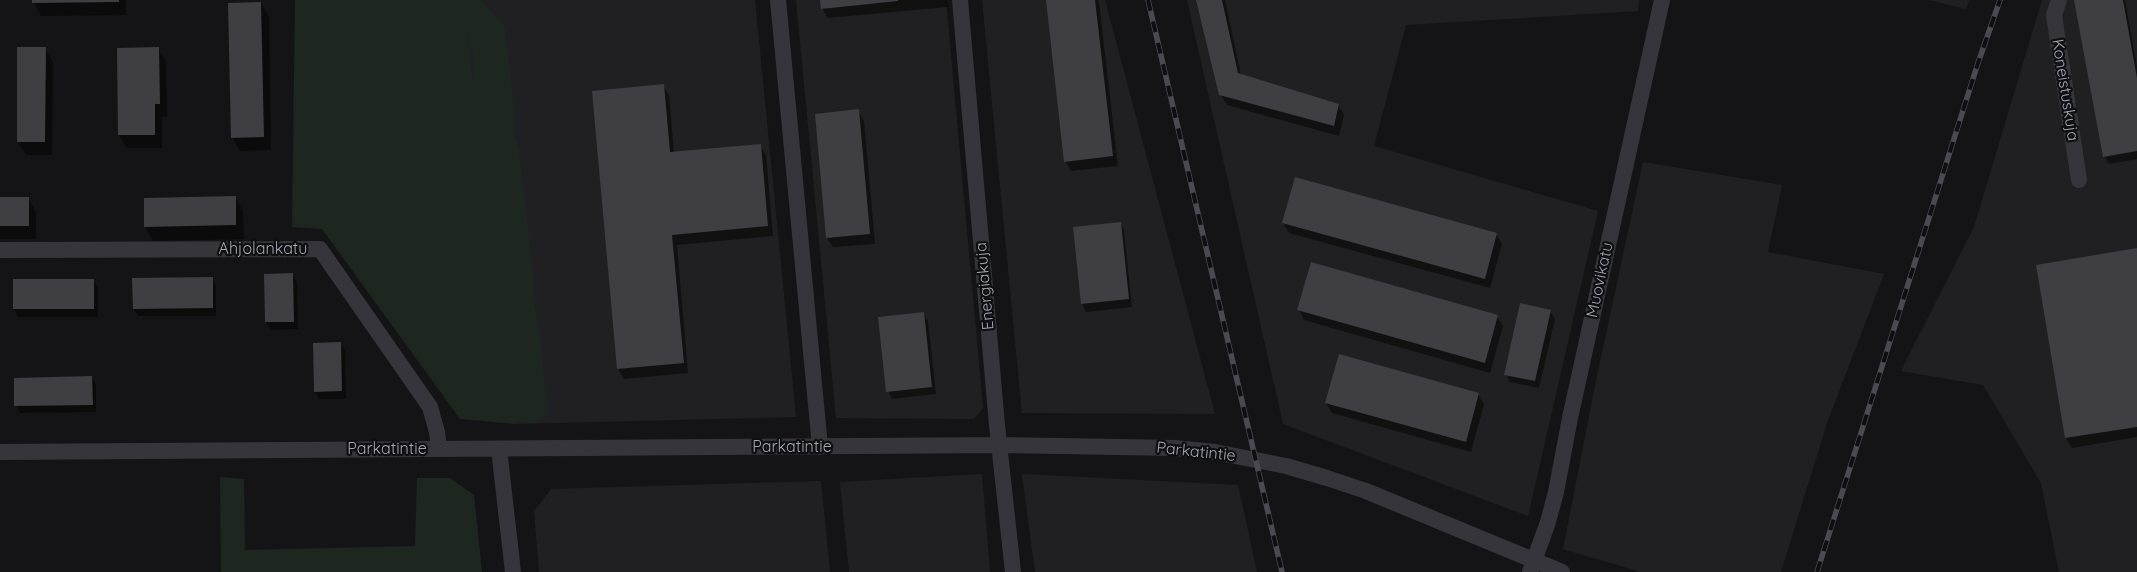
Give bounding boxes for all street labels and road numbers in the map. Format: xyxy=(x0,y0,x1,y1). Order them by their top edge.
street label: Koneistuskuja xyxy=(2047,38,2083,142)
street label: Ahjolankatu xyxy=(219,239,307,259)
street label: Energiakuja xyxy=(972,241,998,331)
street label: Muovikatu xyxy=(1583,241,1617,319)
street label: Parkatintie xyxy=(752,437,832,457)
street label: Parkatintie xyxy=(1155,438,1237,466)
street label: Parkatintie xyxy=(347,439,427,459)

